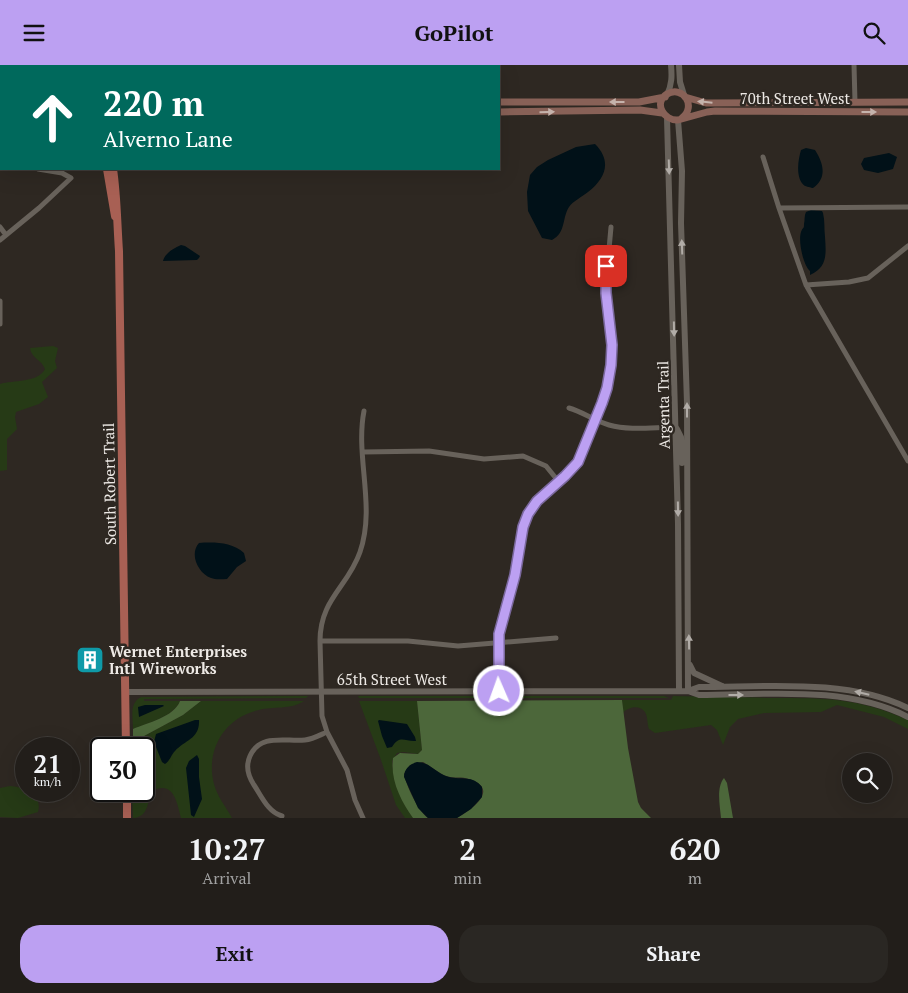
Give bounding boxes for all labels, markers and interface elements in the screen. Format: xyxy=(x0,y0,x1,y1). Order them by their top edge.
text: GoPilot xyxy=(414,18,494,47)
icon: menu xyxy=(20,19,48,47)
icon: search xyxy=(860,19,888,47)
text: 220 m xyxy=(103,80,204,126)
icon: ahead xyxy=(20,85,85,150)
street label: 70th Street West xyxy=(740,88,851,108)
one-way arrow xyxy=(608,98,624,106)
one-way arrow xyxy=(697,98,713,106)
one-way arrow xyxy=(540,108,556,116)
one-way arrow xyxy=(861,108,877,116)
text: Alverno Lane xyxy=(103,124,233,153)
one-way arrow xyxy=(665,159,673,175)
one-way arrow xyxy=(678,239,686,255)
pin xyxy=(585,245,627,287)
icon: arrive xyxy=(592,252,620,280)
one-way arrow xyxy=(670,322,678,338)
street label: Argenta Trail xyxy=(652,361,674,449)
one-way arrow xyxy=(683,402,691,418)
street label: South Robert Trail xyxy=(98,423,120,545)
one-way arrow xyxy=(674,501,682,517)
one-way arrow xyxy=(684,634,692,650)
place label: Wernet Enterprises Intl Wireworks xyxy=(109,641,247,678)
building icon: Wernet Enterprises Intl Wireworks xyxy=(75,645,105,675)
position arrow xyxy=(472,664,524,716)
street label: 65th Street West xyxy=(337,669,448,689)
one-way arrow xyxy=(854,689,869,697)
one-way arrow xyxy=(728,691,744,699)
speed limit sign: 30 xyxy=(90,737,155,802)
text: 21 xyxy=(33,747,62,780)
map controls xyxy=(842,753,892,803)
button: search xyxy=(842,753,892,803)
text: km/h xyxy=(34,774,61,789)
text: 10:27 xyxy=(188,829,266,869)
text: 2 xyxy=(459,829,476,869)
text: 620 xyxy=(669,829,720,869)
text: Arrival xyxy=(202,867,251,889)
text: min xyxy=(454,867,482,889)
text: m xyxy=(688,867,702,889)
button: Exit xyxy=(20,925,449,983)
button: Share xyxy=(459,925,888,983)

